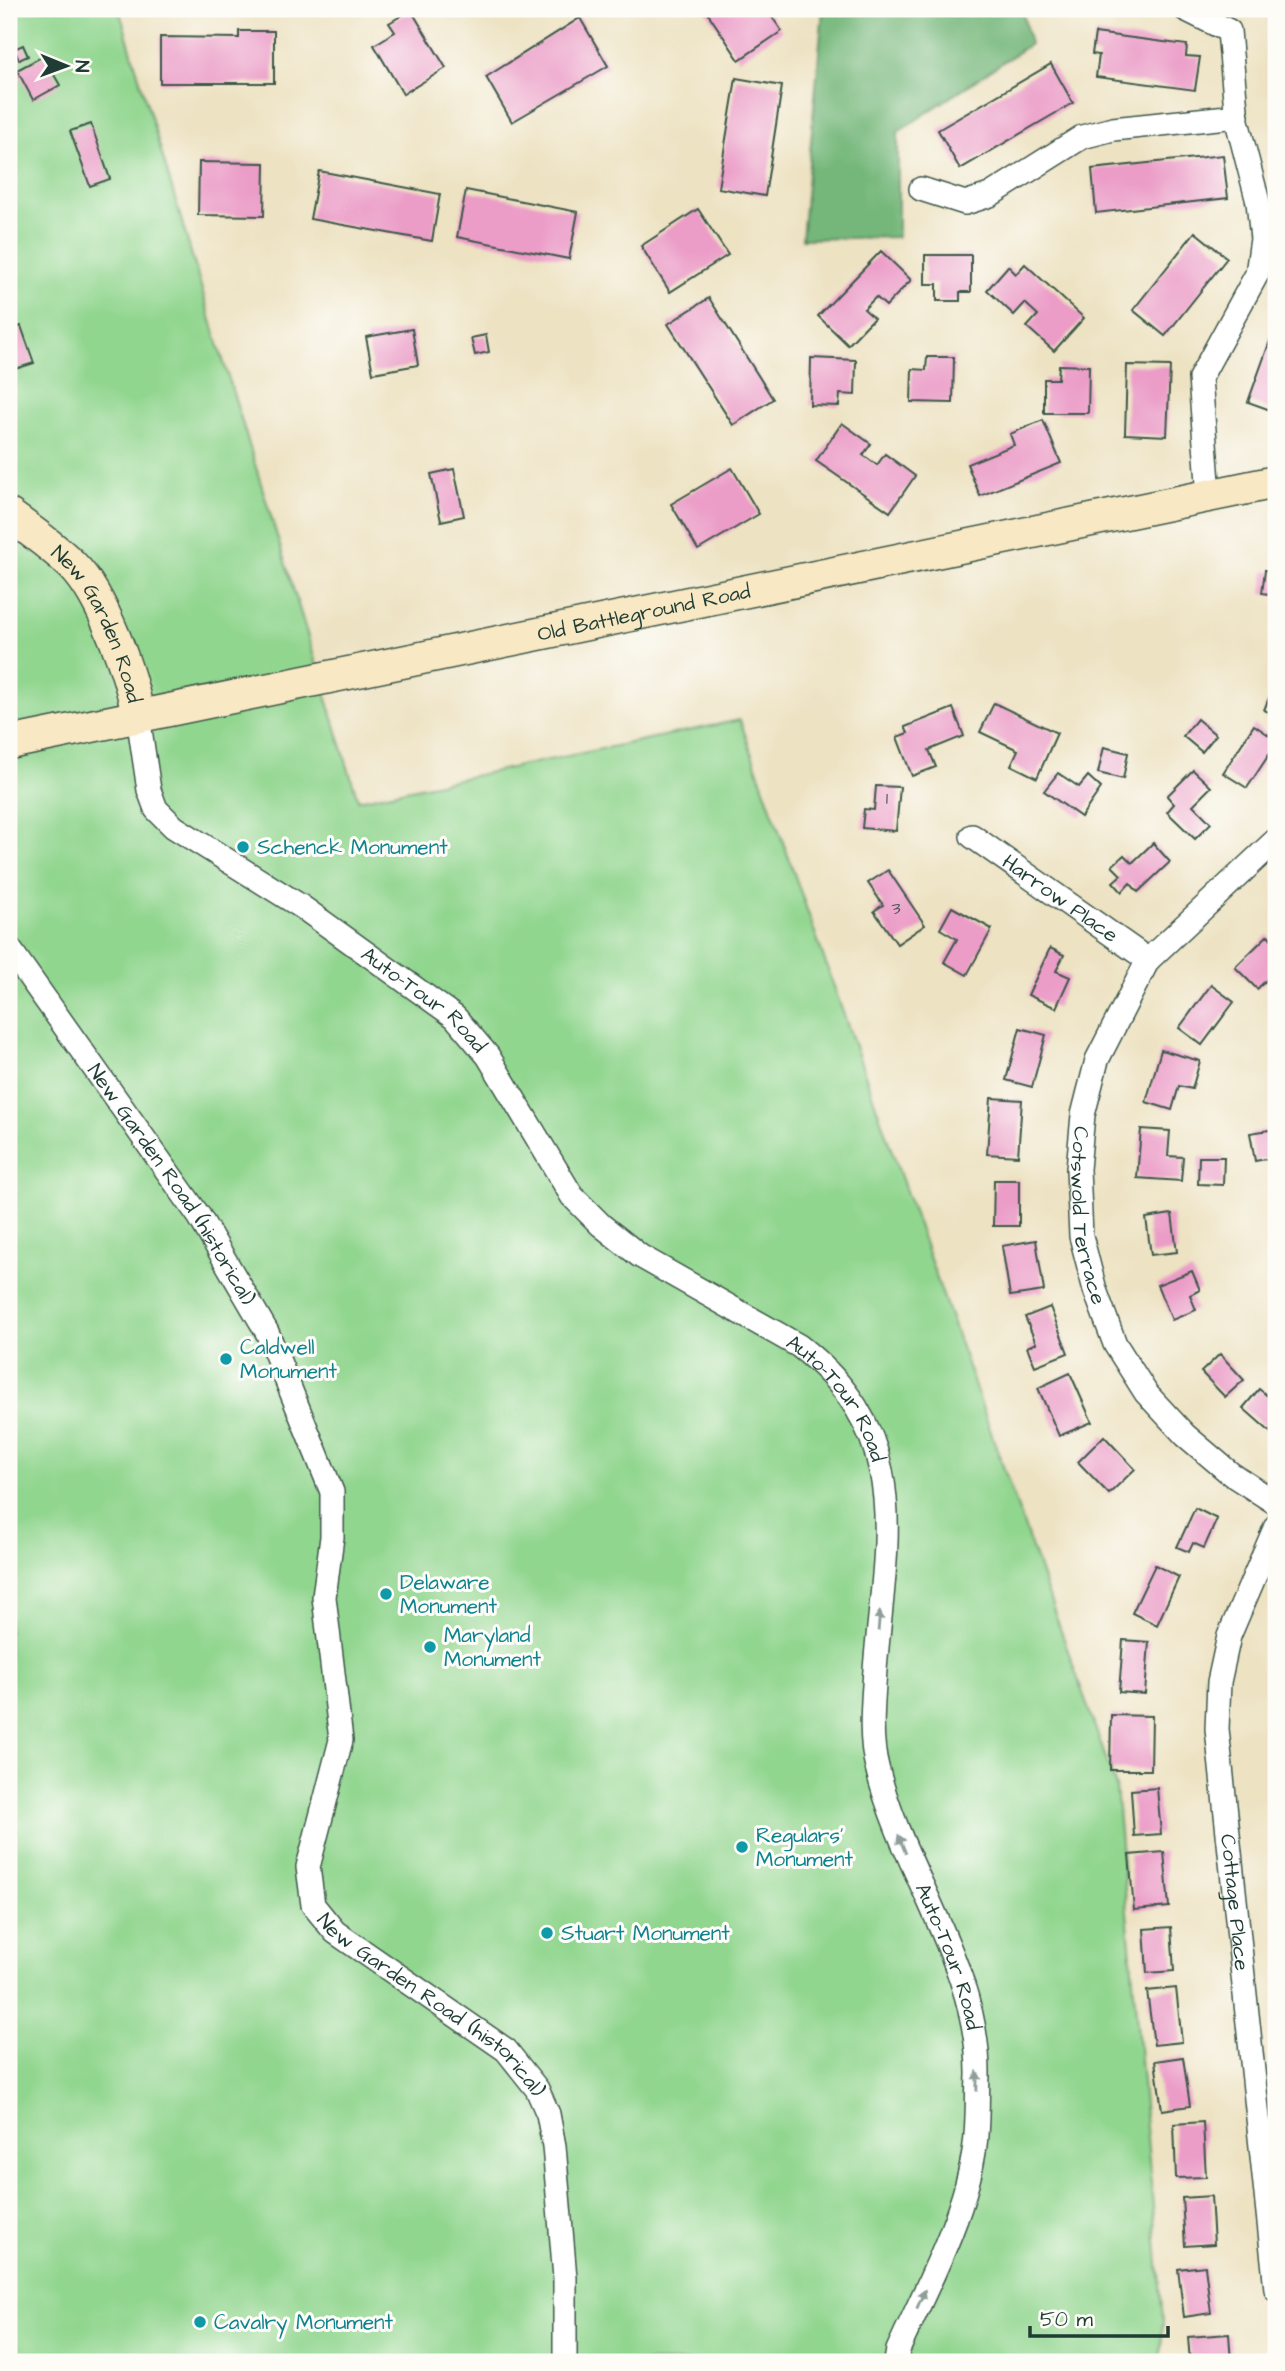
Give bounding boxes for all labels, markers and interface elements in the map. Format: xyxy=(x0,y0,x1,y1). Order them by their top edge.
north arrow xyxy=(32,32,102,102)
text: N xyxy=(68,60,95,73)
street label: New Garden Road xyxy=(45,539,149,706)
street label: Old Battleground Road xyxy=(535,577,753,649)
house number: 1 xyxy=(886,786,888,811)
place label: Schenck Monument xyxy=(257,833,448,862)
marker: Schenck Monument xyxy=(235,839,251,855)
street label: Harrow Place xyxy=(996,848,1124,950)
house number: 3 xyxy=(891,896,901,921)
street label: Auto-Tour Road xyxy=(355,940,493,1059)
street label: New Garden Road (historical) xyxy=(80,1058,262,1311)
street label: Cotswold Terrace xyxy=(1063,1125,1113,1309)
street label: Auto-Tour Road xyxy=(781,1328,892,1465)
place label: Caldwell Monument xyxy=(240,1333,338,1386)
marker: Caldwell Monument xyxy=(218,1351,234,1367)
place label: Delaware Monument xyxy=(400,1568,498,1621)
marker: Delaware Monument xyxy=(378,1586,394,1602)
one-way arrow xyxy=(874,1610,885,1632)
place label: Maryland Monument xyxy=(444,1621,542,1674)
marker: Maryland Monument xyxy=(422,1639,438,1655)
place label: Regulars' Monument xyxy=(756,1821,854,1874)
one-way arrow xyxy=(897,1833,908,1854)
street label: Cottage Place xyxy=(1213,1833,1256,1972)
marker: Regulars' Monument xyxy=(734,1839,750,1855)
street label: Auto-Tour Road xyxy=(908,1878,988,2033)
street label: New Garden Road (historical) xyxy=(310,1907,552,2101)
place label: Stuart Monument xyxy=(561,1919,730,1948)
marker: Stuart Monument xyxy=(539,1925,555,1941)
one-way arrow xyxy=(972,2070,983,2092)
one-way arrow xyxy=(915,2289,927,2309)
scale bar xyxy=(1030,2294,1168,2338)
text: 50 m xyxy=(1040,2305,1094,2334)
place label: Cavalry Monument xyxy=(214,2308,394,2339)
marker: Cavalry Monument xyxy=(192,2314,208,2330)

